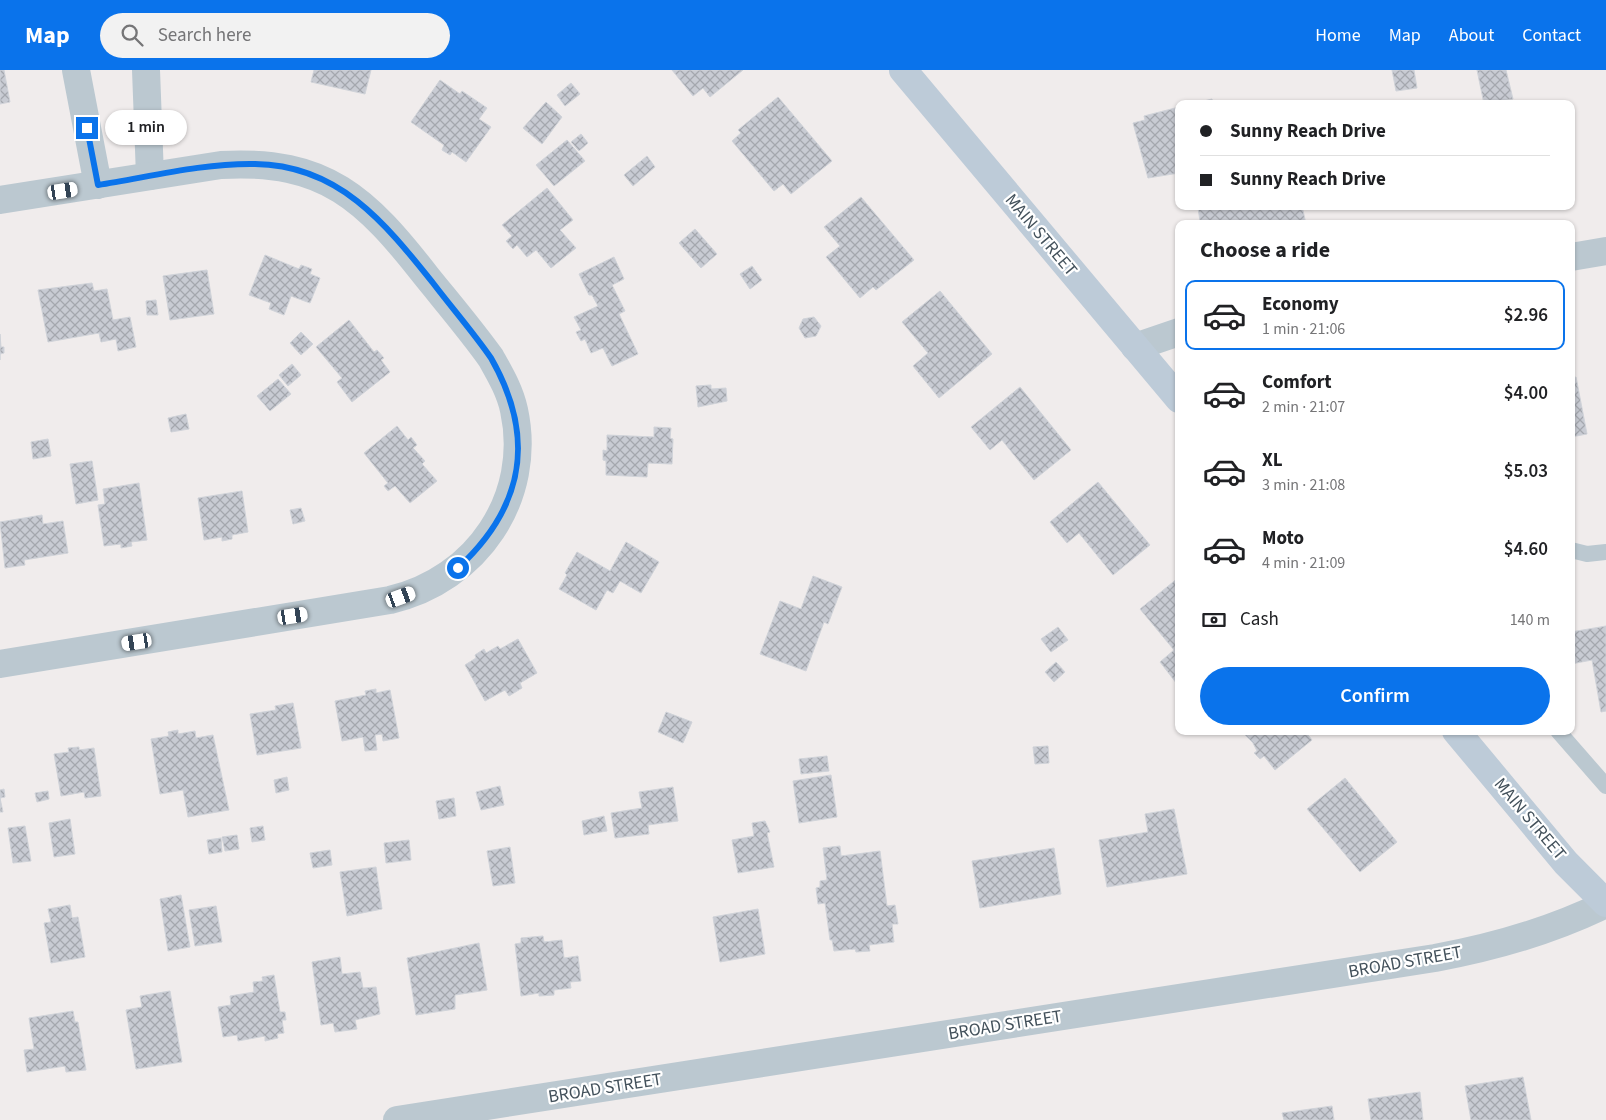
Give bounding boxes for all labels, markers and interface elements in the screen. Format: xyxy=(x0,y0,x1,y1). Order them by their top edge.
search box xyxy=(100,13,450,58)
text: Map xyxy=(25,18,70,53)
icon: search xyxy=(118,21,146,49)
text: Search here xyxy=(158,22,251,49)
text: Home xyxy=(1315,23,1361,48)
text: Map xyxy=(1389,23,1421,48)
text: About xyxy=(1449,23,1494,48)
text: Contact xyxy=(1522,23,1581,48)
callout: 1 min xyxy=(104,110,187,146)
text: 1 min xyxy=(127,116,165,138)
route end xyxy=(76,117,98,139)
text: Sunny Reach Drive xyxy=(1230,118,1386,145)
text: Sunny Reach Drive xyxy=(1230,166,1386,193)
car xyxy=(47,181,78,201)
street label: MAIN STREET xyxy=(999,188,1083,282)
text: Choose a ride xyxy=(1200,234,1330,266)
text: Economy xyxy=(1262,291,1339,318)
icon: car xyxy=(1202,293,1247,338)
text: $2.96 xyxy=(1504,302,1548,329)
text: 1 min · 21:06 xyxy=(1262,318,1345,340)
text: Comfort xyxy=(1262,369,1332,396)
icon: car xyxy=(1202,371,1247,416)
text: $4.00 xyxy=(1504,380,1548,407)
text: 2 min · 21:07 xyxy=(1262,396,1345,418)
text: XL xyxy=(1262,447,1283,474)
icon: car xyxy=(1202,449,1247,494)
text: $5.03 xyxy=(1504,458,1548,485)
text: 3 min · 21:08 xyxy=(1262,474,1345,496)
text: Moto xyxy=(1262,525,1304,552)
icon: car xyxy=(1202,527,1247,572)
text: $4.60 xyxy=(1504,536,1548,563)
text: 4 min · 21:09 xyxy=(1262,552,1345,574)
route start xyxy=(447,557,469,579)
car xyxy=(384,585,417,609)
car xyxy=(277,606,308,626)
icon: cash xyxy=(1200,606,1228,634)
text: Cash xyxy=(1240,606,1279,633)
text: 140 m xyxy=(1510,609,1550,631)
car xyxy=(121,632,152,652)
button: Confirm xyxy=(1200,667,1550,725)
street label: MAIN STREET xyxy=(1488,772,1572,866)
street label: BROAD STREET xyxy=(1346,940,1464,984)
street label: BROAD STREET xyxy=(946,1004,1064,1046)
street label: BROAD STREET xyxy=(546,1067,664,1109)

